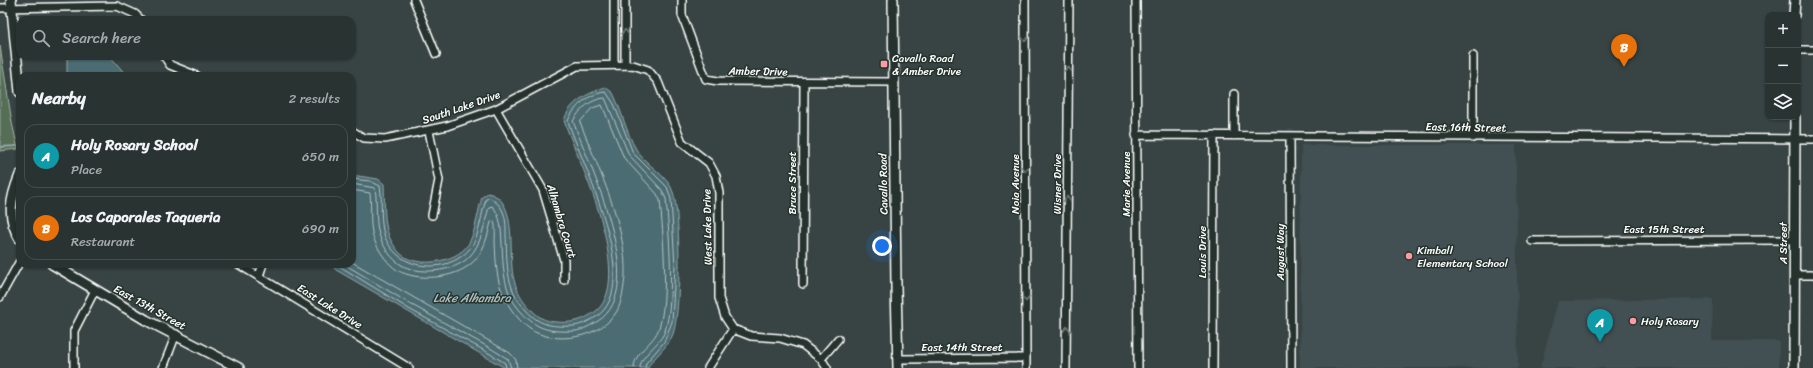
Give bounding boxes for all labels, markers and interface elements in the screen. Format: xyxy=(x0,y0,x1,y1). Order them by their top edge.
map controls xyxy=(1765,12,1801,120)
button: + xyxy=(1765,12,1801,48)
search box xyxy=(16,16,356,60)
text: Search here xyxy=(62,25,141,51)
icon: search xyxy=(30,27,52,49)
one-way arrow xyxy=(621,29,629,35)
pin: B xyxy=(1611,34,1637,67)
one-way arrow xyxy=(1021,36,1029,42)
button: − xyxy=(1765,48,1801,84)
place label: Cavallo Road & Amber Drive xyxy=(892,49,962,81)
marker: Cavallo Road & Amber Drive xyxy=(879,59,889,69)
street label: Amber Drive xyxy=(727,61,788,82)
one-way arrow xyxy=(1064,66,1072,72)
text: Nearby xyxy=(32,83,86,113)
button: layers xyxy=(1765,84,1801,120)
street label: South Lake Drive xyxy=(420,85,503,130)
text: 2 results xyxy=(289,87,340,110)
street label: East 16th Street xyxy=(1425,117,1507,138)
text: Holy Rosary School xyxy=(71,132,198,158)
text: A xyxy=(42,145,50,168)
text: 650 m xyxy=(302,145,339,168)
street label: Bruce Street xyxy=(783,151,802,214)
street label: Marie Avenue xyxy=(1117,151,1136,217)
street label: Cavallo Road xyxy=(873,152,894,215)
street label: Noia Avenue xyxy=(1006,153,1025,214)
street label: Wisner Drive xyxy=(1048,153,1067,214)
text: Place xyxy=(71,158,102,181)
one-way arrow xyxy=(1021,166,1029,172)
street label: Alhambra Court xyxy=(541,181,582,261)
street label: West Lake Drive xyxy=(697,188,718,265)
one-way arrow xyxy=(1063,196,1071,202)
text: Los Caporales Taqueria xyxy=(71,204,220,230)
text: B xyxy=(42,217,50,240)
text: 690 m xyxy=(302,217,339,240)
street label: East 15th Street xyxy=(1623,220,1705,239)
street label: A Street xyxy=(1774,221,1793,265)
street label: August Way xyxy=(1271,223,1290,281)
street label: Louis Drive xyxy=(1193,225,1212,278)
text: Restaurant xyxy=(71,230,135,253)
your location xyxy=(872,236,892,256)
place label: Kimball Elementary School xyxy=(1417,241,1509,273)
marker: Kimball Elementary School xyxy=(1404,251,1414,261)
street label: East Lake Drive xyxy=(293,279,366,334)
street label: East 13th Street xyxy=(110,280,190,335)
water label: Lake Alhambra xyxy=(433,287,512,309)
one-way arrow xyxy=(1022,296,1030,302)
pin: A xyxy=(1587,309,1613,342)
place label: Holy Rosary xyxy=(1641,312,1699,331)
marker: Holy Rosary xyxy=(1628,316,1638,326)
one-way arrow xyxy=(1063,326,1071,332)
street label: East 14th Street xyxy=(921,338,1003,357)

